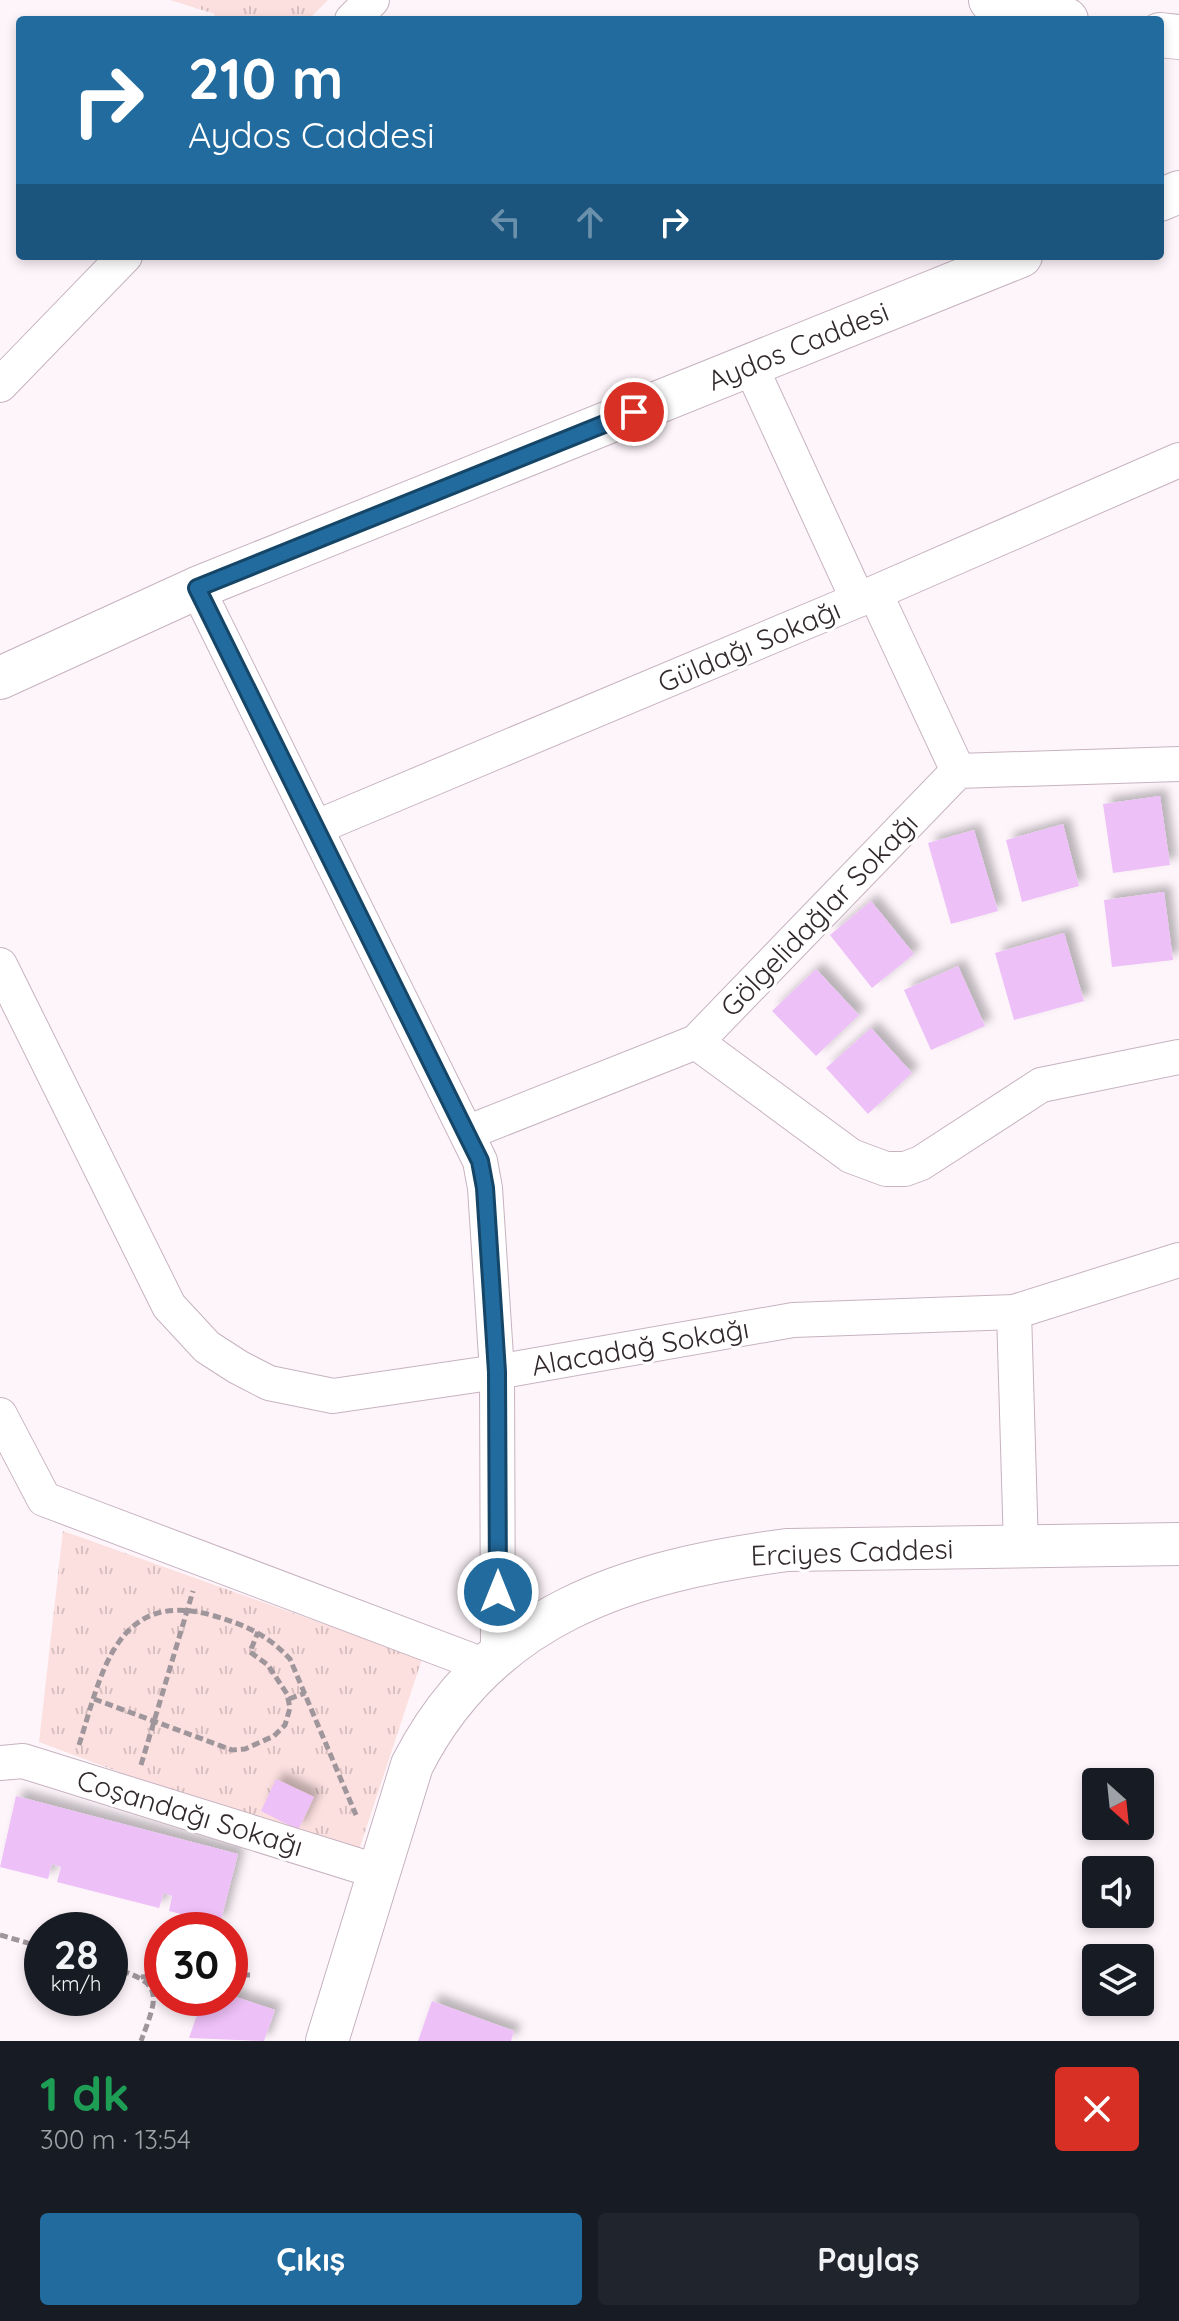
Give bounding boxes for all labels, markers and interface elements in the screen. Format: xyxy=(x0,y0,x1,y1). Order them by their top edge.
text: 210 m xyxy=(188,43,343,113)
icon: right xyxy=(56,48,160,152)
text: Aydos Caddesi xyxy=(188,112,435,157)
icon: left xyxy=(484,200,528,244)
icon: ahead xyxy=(568,200,612,244)
icon: right xyxy=(652,200,696,244)
street label: Aydos Caddesi xyxy=(702,293,893,398)
pin xyxy=(600,378,668,446)
icon: arrive xyxy=(612,390,656,434)
street label: Güldağı Sokağı xyxy=(652,591,845,700)
street label: Gölgelidağlar Sokağı xyxy=(713,806,925,1024)
street label: Alacadağ Sokağı xyxy=(529,1310,751,1383)
street label: Erciyes Caddesi xyxy=(750,1530,954,1573)
position arrow xyxy=(456,1550,540,1634)
street label: Coşandağı Sokağı xyxy=(73,1762,307,1864)
north arrow xyxy=(1082,1768,1154,1840)
map controls xyxy=(1082,1768,1154,2016)
button: sound xyxy=(1082,1856,1154,1928)
speed limit sign: 30 xyxy=(144,1912,248,2016)
text: 28 xyxy=(54,1929,98,1979)
button: layers xyxy=(1082,1944,1154,2016)
text: km/h xyxy=(51,1971,101,1996)
text: 1 dk xyxy=(40,2063,130,2123)
button: close xyxy=(1055,2067,1139,2151)
text: 300 m · 13:54 xyxy=(40,2123,191,2156)
button: Çıkış xyxy=(40,2213,582,2305)
button: Paylaş xyxy=(598,2213,1139,2305)

